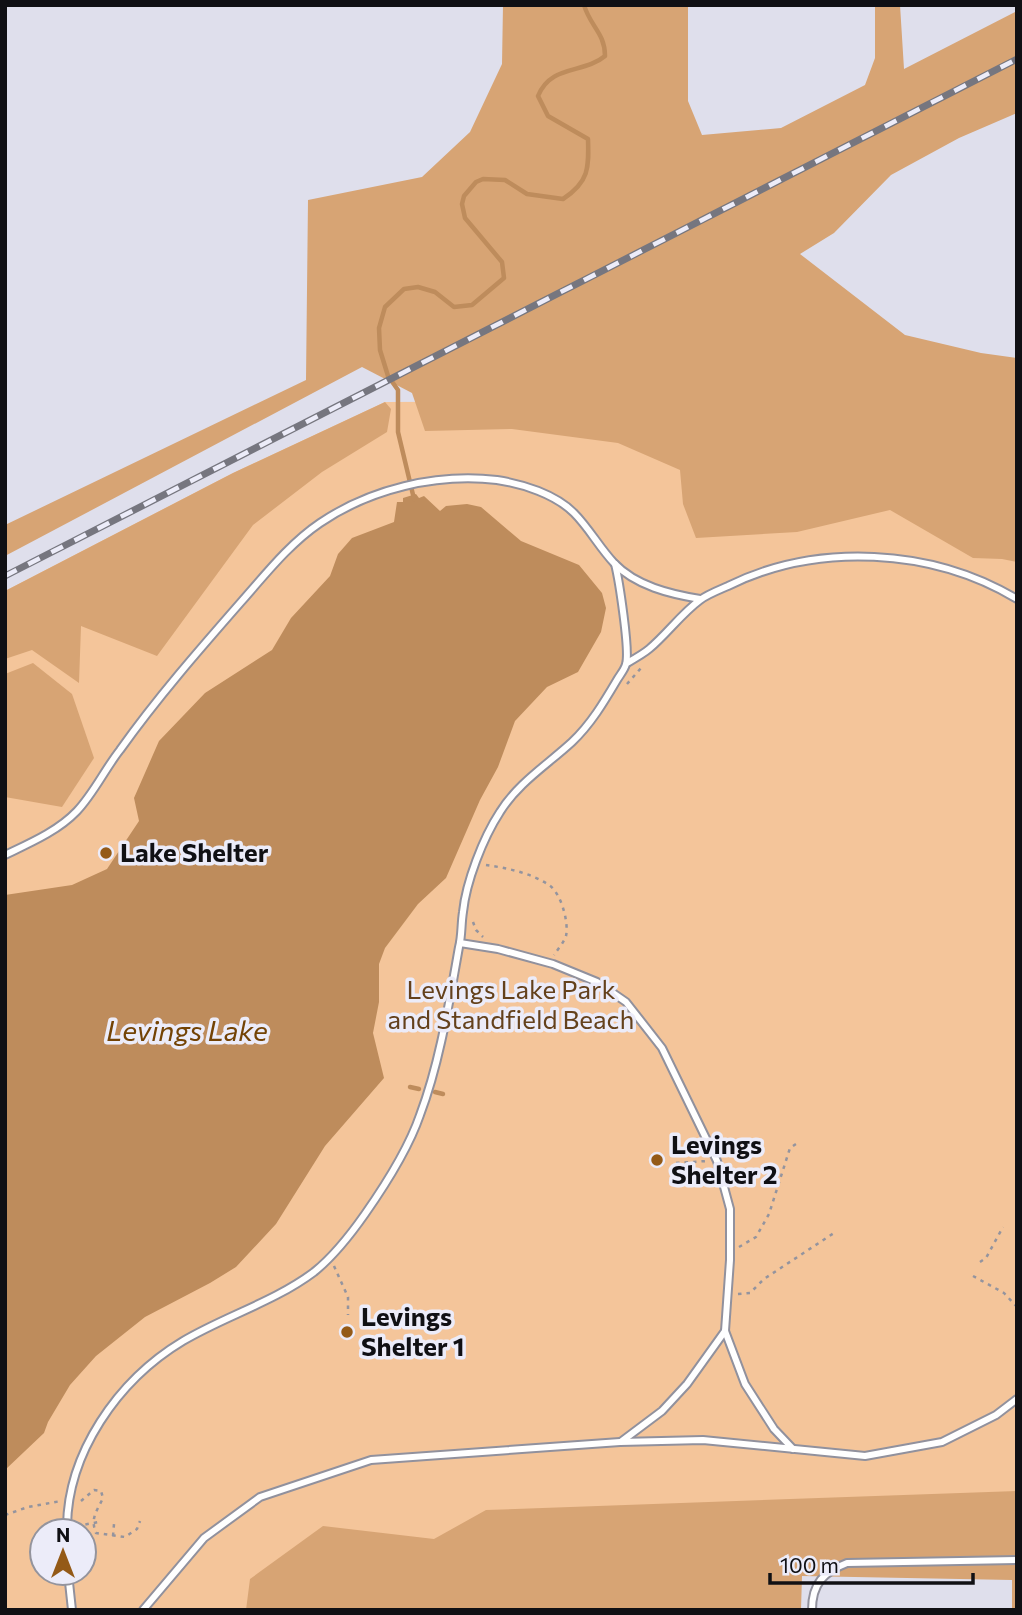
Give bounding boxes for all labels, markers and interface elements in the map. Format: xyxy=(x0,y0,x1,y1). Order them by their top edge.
place label: Lake Shelter xyxy=(120,836,269,867)
marker: Lake Shelter xyxy=(98,845,114,861)
park label: Levings Lake Park and Standfield Beach xyxy=(388,973,634,1034)
water label: Levings Lake xyxy=(106,1013,268,1047)
place label: Levings Shelter 2 xyxy=(671,1128,778,1189)
marker: Levings Shelter 2 xyxy=(649,1152,665,1168)
place label: Levings Shelter 1 xyxy=(361,1300,464,1361)
marker: Levings Shelter 1 xyxy=(339,1324,355,1340)
north arrow xyxy=(28,1517,98,1587)
text: N xyxy=(56,1523,70,1546)
scale bar xyxy=(770,1542,973,1586)
text: 100 m xyxy=(780,1552,839,1577)

